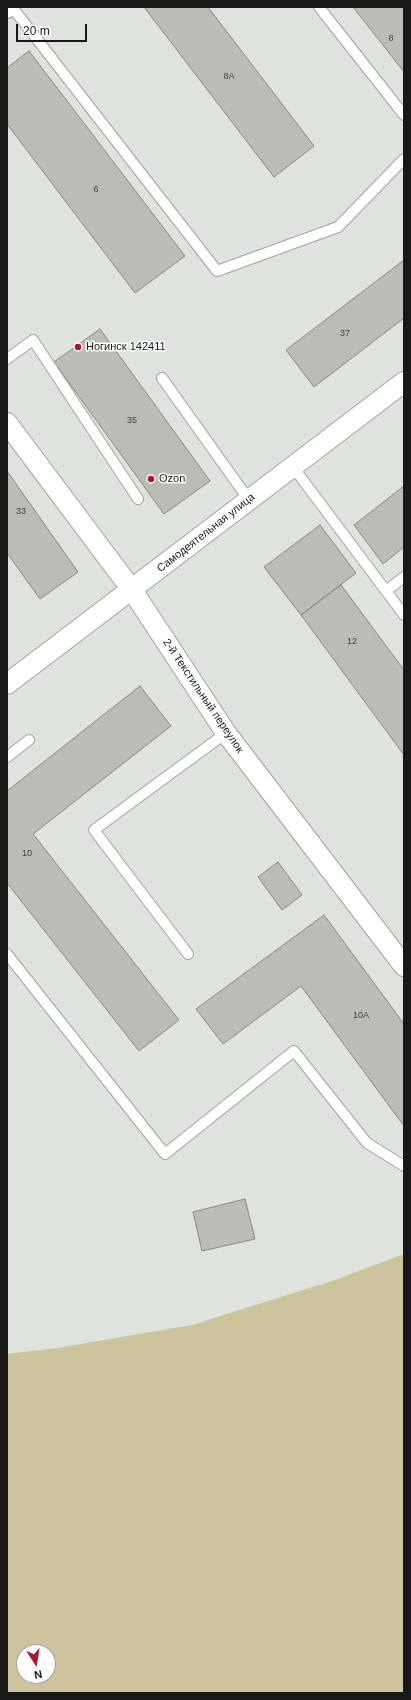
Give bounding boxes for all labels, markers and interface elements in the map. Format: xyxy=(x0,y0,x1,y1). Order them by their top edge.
scale bar xyxy=(18,16,89,42)
text: 20 m xyxy=(23,24,50,38)
house number: 8 xyxy=(388,34,394,44)
house number: 8А xyxy=(223,72,235,82)
house number: 6 xyxy=(93,185,99,195)
house number: 37 xyxy=(340,329,350,339)
place label: Ногинск 142411 xyxy=(86,340,166,354)
marker: Ногинск 142411 xyxy=(73,342,83,352)
house number: 35 xyxy=(127,416,137,426)
place label: Ozon xyxy=(159,472,185,486)
marker: Ozon xyxy=(146,474,156,484)
street label: Самодеятельная улица xyxy=(155,491,257,575)
house number: 33 xyxy=(16,507,26,517)
street label: 2-й Текстильный переулок xyxy=(160,636,246,756)
house number: 12 xyxy=(347,637,357,647)
house number: 10 xyxy=(22,849,32,859)
house number: 10А xyxy=(353,1011,369,1021)
north arrow xyxy=(16,1644,56,1684)
text: N xyxy=(33,1668,43,1681)

